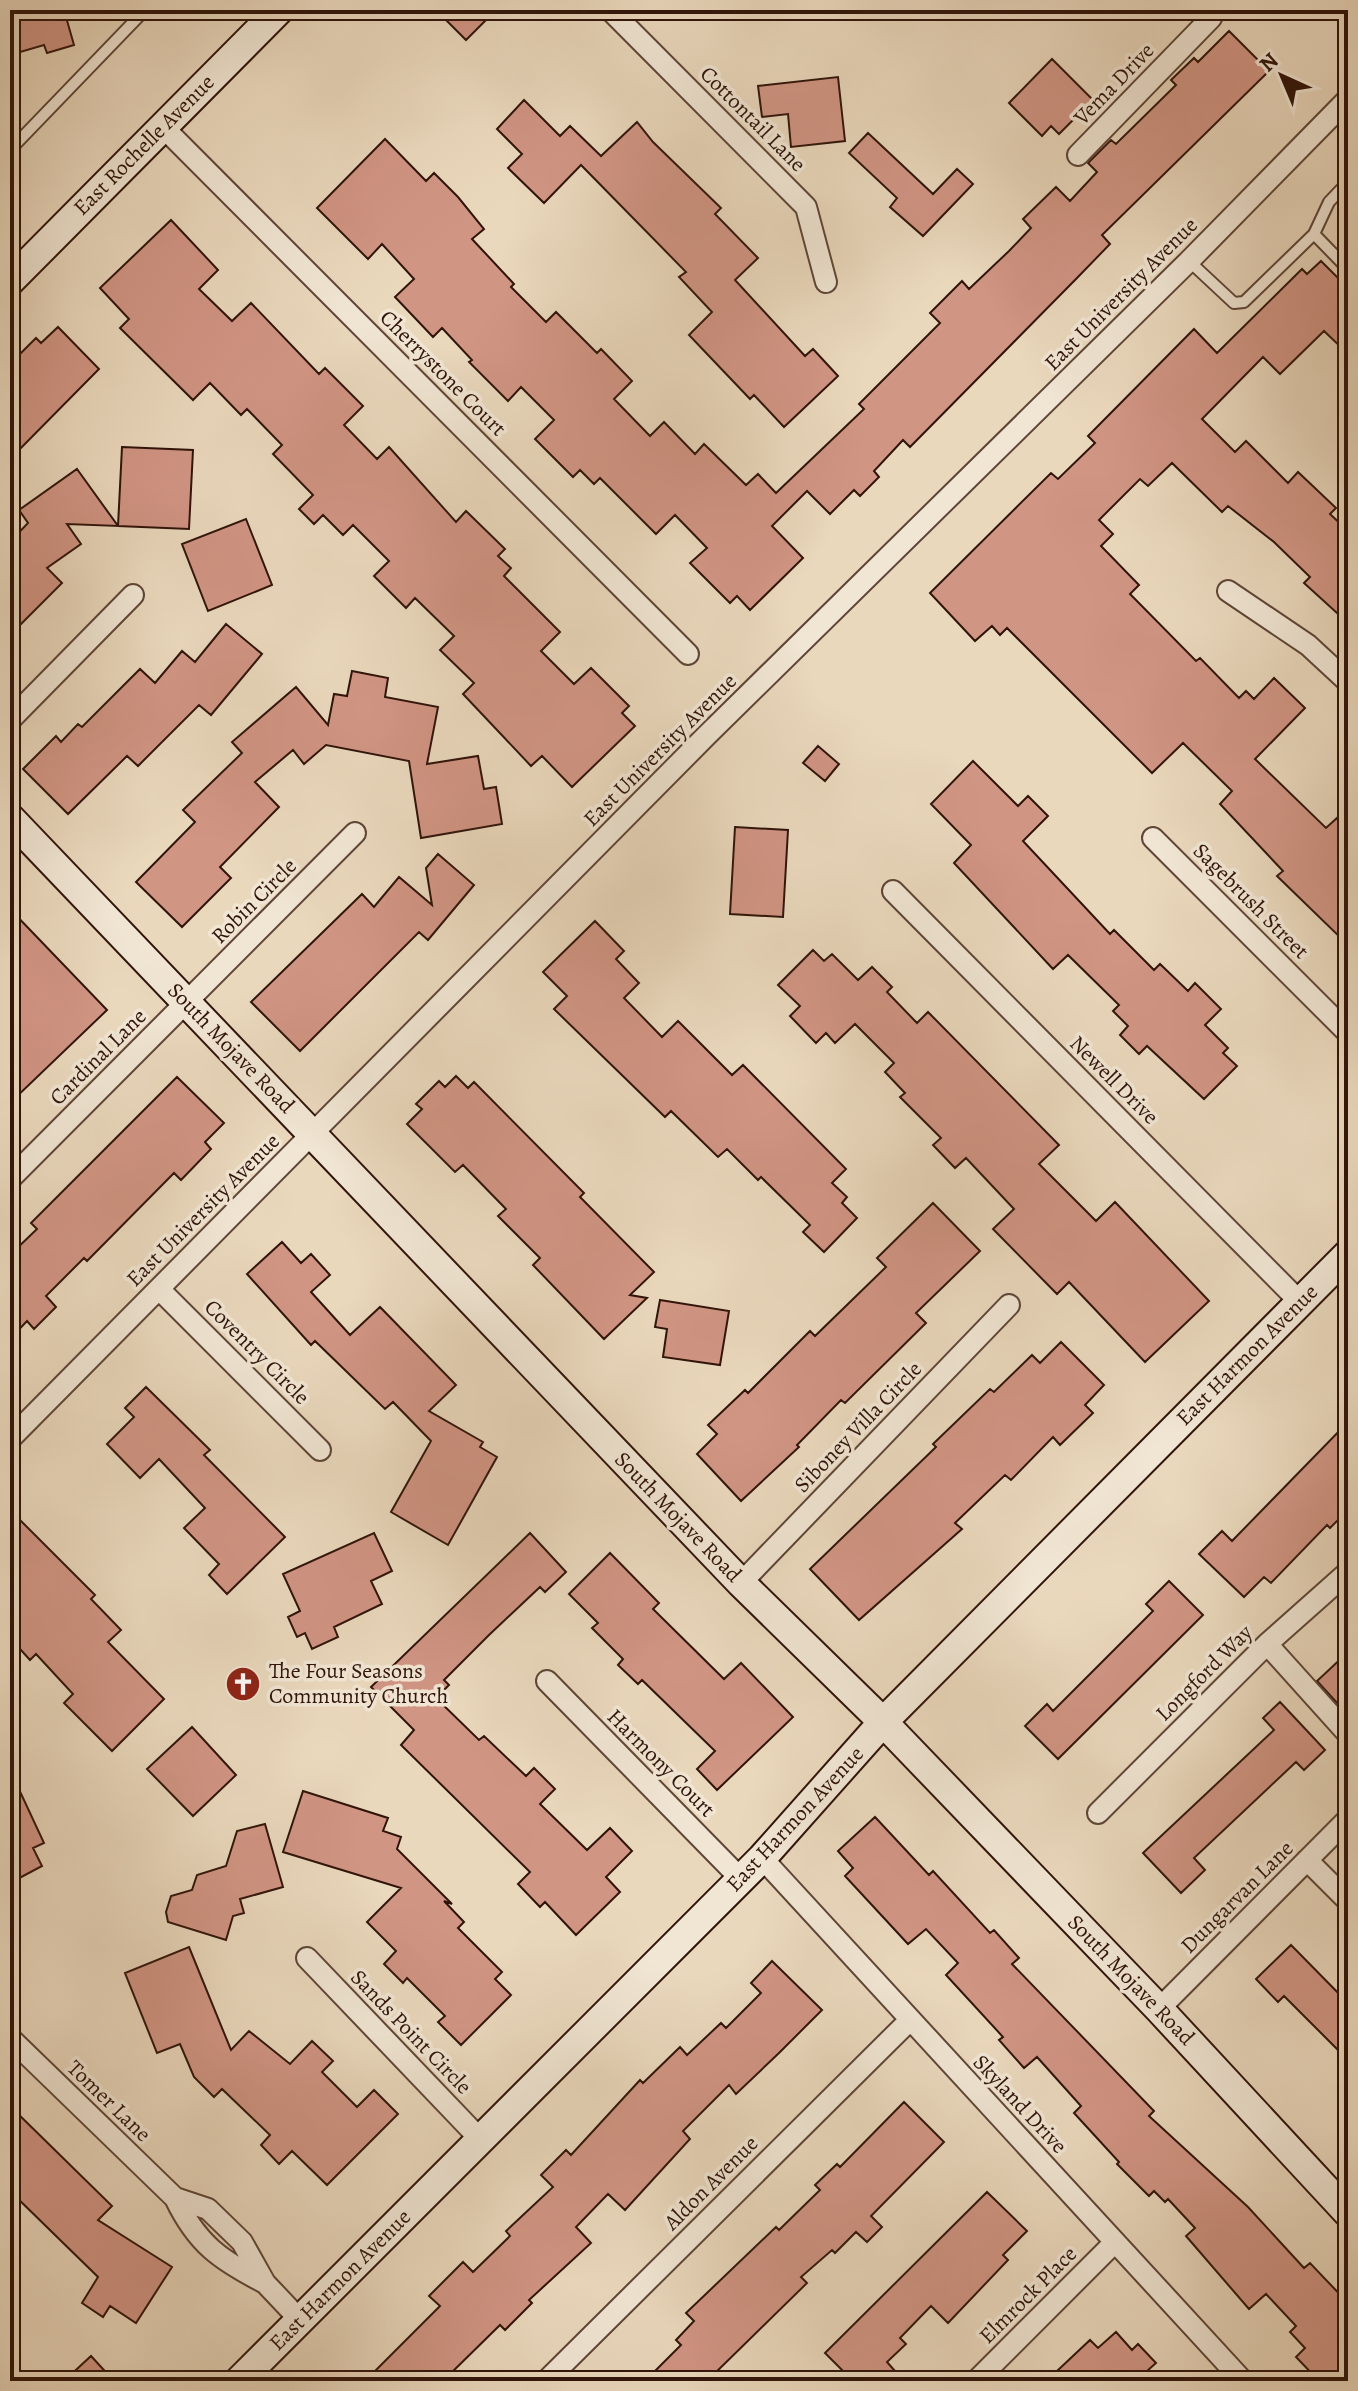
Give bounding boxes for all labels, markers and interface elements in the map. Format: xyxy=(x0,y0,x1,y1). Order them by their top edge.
street label: Vema Drive xyxy=(1066,36,1161,133)
north arrow xyxy=(1242,36,1322,116)
text: N xyxy=(1253,46,1285,79)
street label: Cottontail Lane xyxy=(693,59,813,179)
street label: East Rochelle Avenue xyxy=(67,68,221,222)
street label: East University Avenue xyxy=(1038,211,1204,377)
street label: Cherrystone Court xyxy=(373,303,513,443)
street label: East University Avenue xyxy=(577,667,743,833)
street label: Sagebrush Street xyxy=(1186,836,1316,966)
street label: Robin Circle xyxy=(205,852,303,950)
street label: South Mojave Road xyxy=(161,976,301,1120)
street label: Cardinal Lane xyxy=(43,1002,153,1112)
street label: Newell Drive xyxy=(1063,1029,1165,1131)
street label: East University Avenue xyxy=(120,1127,286,1293)
street label: East Harmon Avenue xyxy=(1169,1277,1325,1433)
street label: Coventry Circle xyxy=(198,1293,316,1411)
street label: Siboney Villa Circle xyxy=(787,1355,929,1499)
street label: South Mojave Road xyxy=(608,1445,748,1589)
street label: Longford Way xyxy=(1149,1618,1259,1728)
place label: The Four Seasons Community Church xyxy=(269,1656,448,1711)
church icon: The Four Seasons Community Church xyxy=(224,1665,262,1703)
street label: Harmony Court xyxy=(600,1702,722,1824)
street label: East Harmon Avenue xyxy=(719,1740,871,1898)
street label: Dungarvan Lane xyxy=(1174,1834,1300,1960)
street label: South Mojave Road xyxy=(1061,1908,1201,2052)
street label: Sands Point Circle xyxy=(344,1963,478,2101)
street label: Skyland Drive xyxy=(966,2048,1074,2160)
street label: Tomer Lane xyxy=(60,2053,158,2149)
street label: Aldon Avenue xyxy=(656,2129,765,2238)
street label: East Harmon Avenue xyxy=(262,2202,418,2358)
street label: Elmrock Place xyxy=(972,2239,1084,2351)

